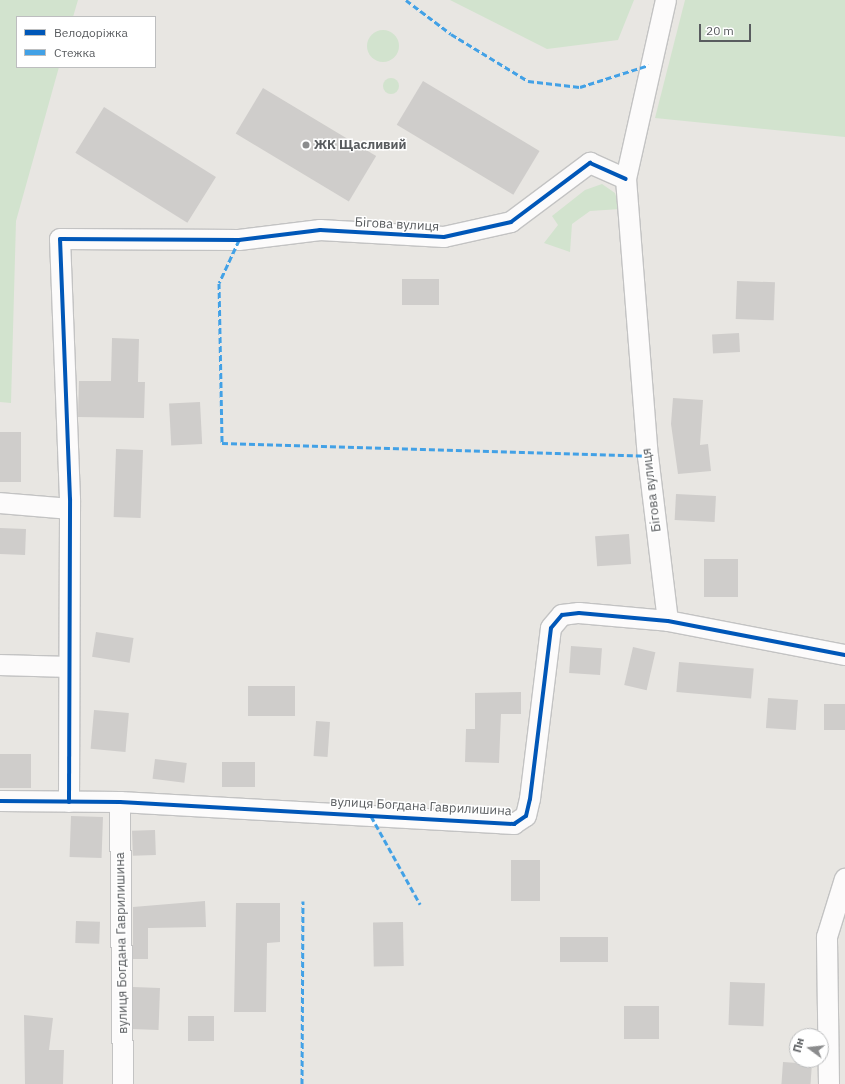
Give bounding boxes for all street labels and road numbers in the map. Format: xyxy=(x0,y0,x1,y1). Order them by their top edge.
street label: Бігова вулиця xyxy=(354,215,440,235)
street label: Бігова вулиця xyxy=(639,447,665,533)
street label: вулиця Богдана Гаврилишина xyxy=(330,794,512,820)
street label: вулиця Богдана Гаврилишина xyxy=(113,852,131,1034)

